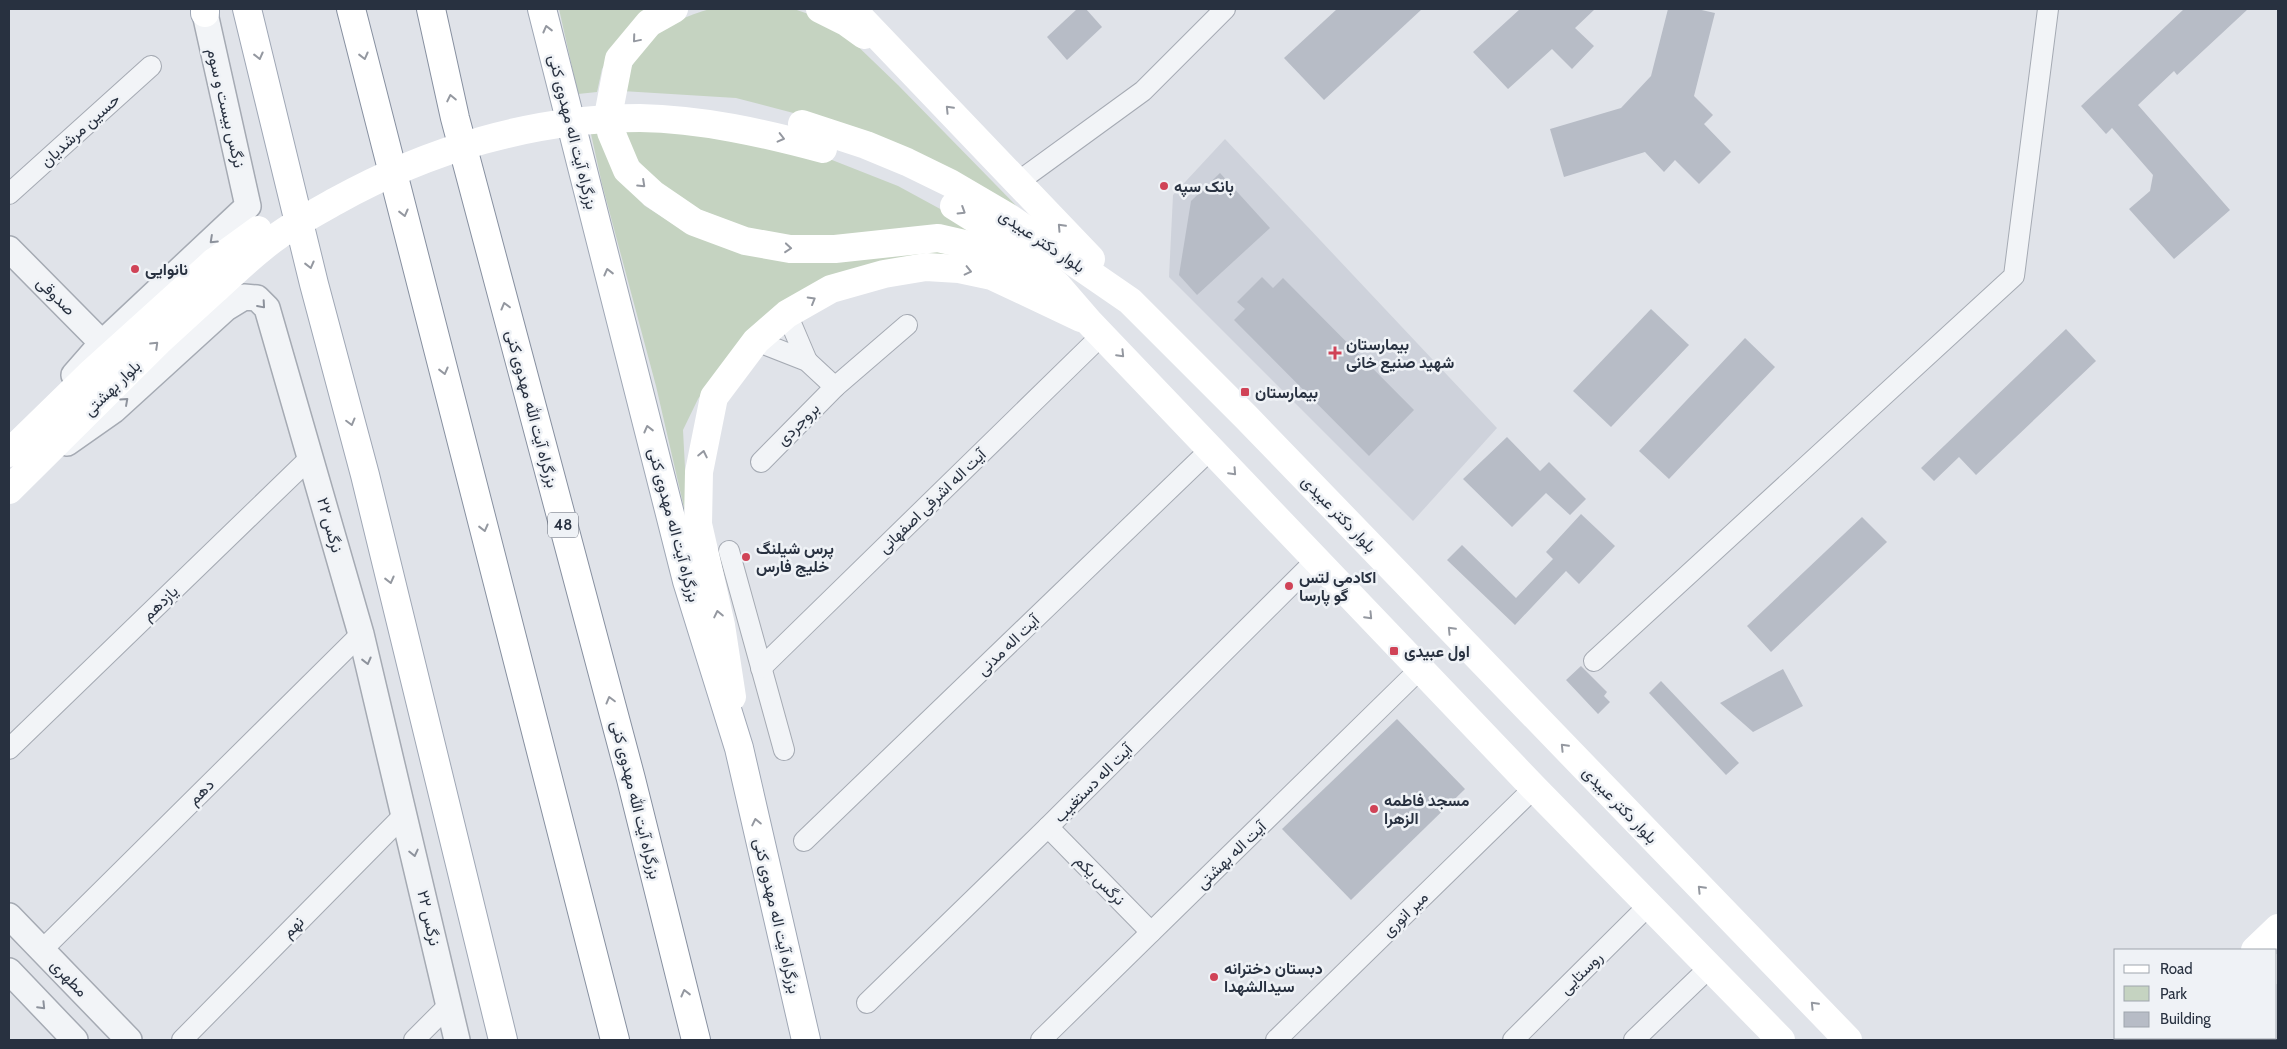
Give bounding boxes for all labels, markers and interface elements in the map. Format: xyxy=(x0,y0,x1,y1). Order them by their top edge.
one-way arrow xyxy=(542,25,553,34)
one-way arrow xyxy=(633,33,642,42)
street label: نرگس بیست و سوم xyxy=(202,46,249,170)
one-way arrow xyxy=(358,51,368,59)
one-way arrow xyxy=(253,52,264,61)
street label: بزرگراه آیت اله مهدوی کنی xyxy=(544,53,601,212)
street label: حسین مرشدیان xyxy=(36,89,125,171)
one-way arrow xyxy=(446,94,456,103)
one-way arrow xyxy=(946,106,955,115)
one-way arrow xyxy=(776,132,785,143)
place label: بانک سپه xyxy=(1174,177,1234,198)
one-way arrow xyxy=(637,178,646,187)
marker: بانک سپه xyxy=(1158,180,1170,192)
one-way arrow xyxy=(957,205,966,214)
street label: بلوار دکتر عبیدی xyxy=(995,205,1088,277)
one-way arrow xyxy=(398,209,409,218)
one-way arrow xyxy=(1058,224,1067,233)
one-way arrow xyxy=(210,234,219,243)
one-way arrow xyxy=(785,242,793,253)
place label: نانوایی xyxy=(145,260,188,280)
one-way arrow xyxy=(304,260,315,269)
marker: نانوایی xyxy=(129,263,141,275)
one-way arrow xyxy=(964,265,973,276)
one-way arrow xyxy=(603,267,614,276)
street label: صدوقی xyxy=(32,273,79,320)
one-way arrow xyxy=(806,296,815,306)
one-way arrow xyxy=(256,299,265,308)
one-way arrow xyxy=(500,302,511,311)
street label: بزرگراه آیت الله مهدوی کنی xyxy=(501,328,562,490)
place label: بیمارستان شهید صنیع خانی xyxy=(1346,335,1455,374)
one-way arrow xyxy=(150,342,159,351)
marker: بیمارستان شهید صنیع خانی xyxy=(1328,346,1342,360)
one-way arrow xyxy=(1115,349,1124,358)
street label: بلوار بهشتی xyxy=(79,356,145,421)
one-way arrow xyxy=(438,366,449,375)
place label: بیمارستان xyxy=(1255,383,1318,403)
marker: بیمارستان xyxy=(1239,386,1251,398)
one-way arrow xyxy=(119,398,128,407)
street label: بروجردی xyxy=(773,399,824,450)
one-way arrow xyxy=(345,418,355,426)
one-way arrow xyxy=(644,426,654,434)
street label: آیت اله اشرفی اصفهانی xyxy=(874,444,991,558)
street label: بزرگراه آیت اله مهدوی کنی xyxy=(643,446,704,604)
one-way arrow xyxy=(697,449,708,458)
one-way arrow xyxy=(1227,467,1236,476)
street label: بلوار دکتر عبیدی xyxy=(1297,472,1380,557)
street label: نرگس ۲۲ xyxy=(312,495,347,555)
road number: 48 xyxy=(548,512,578,538)
one-way arrow xyxy=(479,524,489,532)
place label: پرس شیلنگ خلیج فارس xyxy=(756,539,834,578)
marker: پرس شیلنگ خلیج فارس xyxy=(740,551,752,563)
place label: اکادمی لتس گو پارسا xyxy=(1299,568,1376,607)
one-way arrow xyxy=(384,575,395,584)
marker: اکادمی لتس گو پارسا xyxy=(1283,580,1295,592)
street label: یازدهم xyxy=(138,581,183,625)
one-way arrow xyxy=(713,609,724,618)
street label: آیت اله مدنی xyxy=(973,610,1045,680)
one-way arrow xyxy=(1363,610,1372,619)
one-way arrow xyxy=(1447,627,1456,636)
place label: اول عبیدی xyxy=(1404,642,1470,662)
marker: اول عبیدی xyxy=(1388,645,1400,657)
one-way arrow xyxy=(361,657,372,666)
one-way arrow xyxy=(605,695,616,704)
street label: بزرگراه آیت الله مهدوی کنی xyxy=(606,719,665,881)
street label: آیت اله دستغیب xyxy=(1050,739,1137,826)
one-way arrow xyxy=(1561,744,1570,753)
street label: بلوار دکتر عبیدی xyxy=(1578,763,1661,848)
street label: دهم xyxy=(184,775,219,810)
place label: مسجد فاطمه الزهرا xyxy=(1384,791,1470,829)
marker: مسجد فاطمه الزهرا xyxy=(1368,803,1380,815)
street label: آیت اله بهشتی xyxy=(1192,816,1271,894)
one-way arrow xyxy=(751,818,762,827)
street label: بزرگراه آیت اله مهدوی کنی xyxy=(749,836,804,996)
one-way arrow xyxy=(408,849,419,857)
street label: نرگس یکم xyxy=(1070,851,1129,910)
one-way arrow xyxy=(1698,885,1707,894)
street label: میر انوری xyxy=(1378,887,1433,941)
street label: نرگس ۲۲ xyxy=(412,888,445,948)
street label: نهم xyxy=(278,912,308,942)
street label: روستایی xyxy=(1556,948,1607,999)
legend xyxy=(2114,949,2277,1039)
street label: مطهری xyxy=(46,955,91,1001)
place label: دبستان دخترانه سیدالشهدا xyxy=(1224,959,1323,997)
text: Road xyxy=(2160,960,2193,978)
marker: دبستان دخترانه سیدالشهدا xyxy=(1208,971,1220,983)
text: Park xyxy=(2160,985,2187,1003)
one-way arrow xyxy=(680,989,690,997)
one-way arrow xyxy=(36,1000,45,1009)
one-way arrow xyxy=(1811,1002,1820,1011)
text: Building xyxy=(2160,1010,2211,1028)

